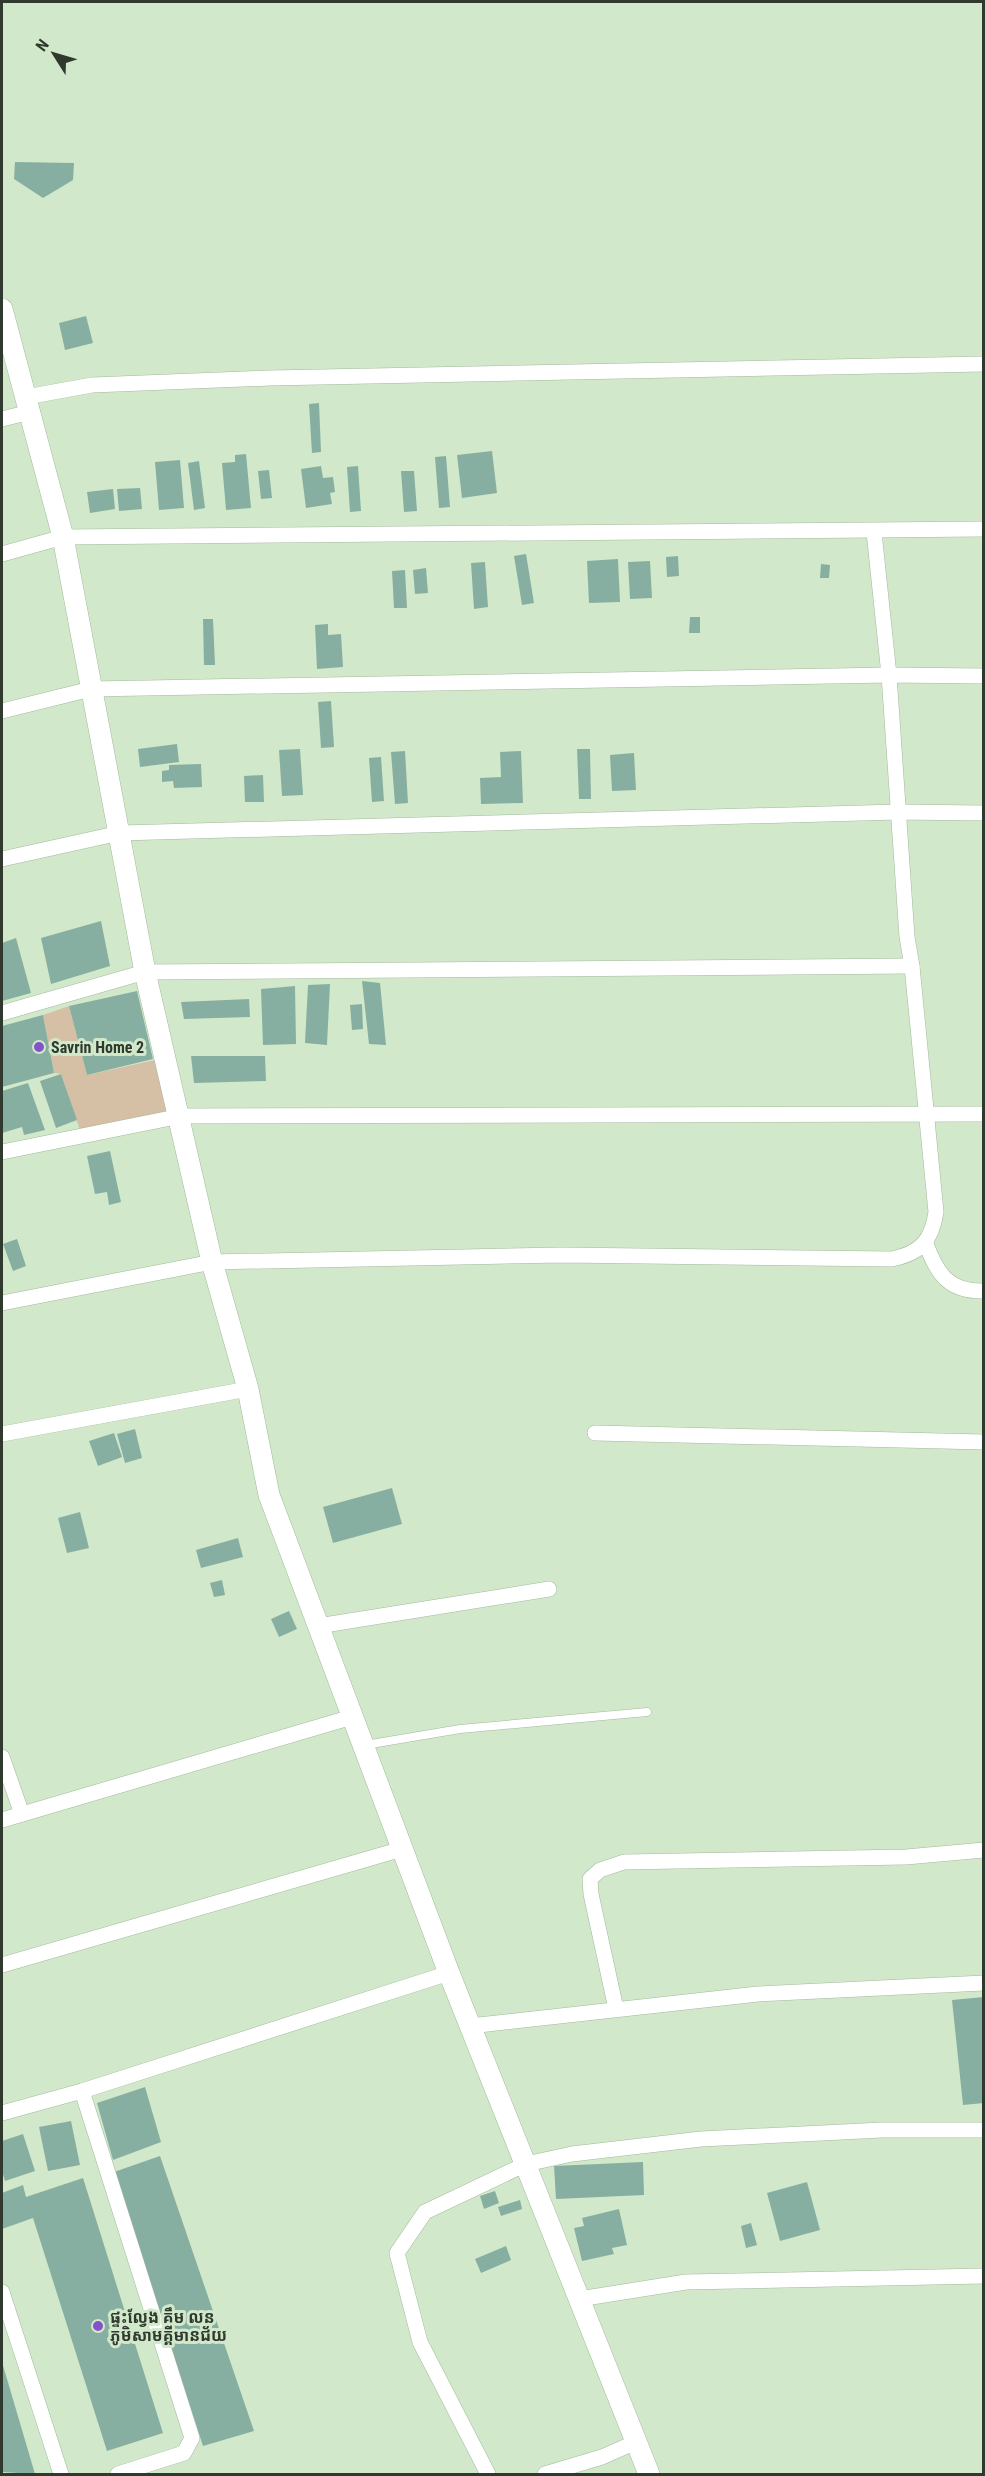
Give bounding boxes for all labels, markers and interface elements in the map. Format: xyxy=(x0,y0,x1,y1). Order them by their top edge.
north arrow xyxy=(24,24,84,84)
text: N xyxy=(32,36,53,55)
place label: Savrin Home 2 xyxy=(51,1038,144,1057)
marker: Savrin Home 2 xyxy=(32,1040,46,1054)
place label: ផ្ទះល្វែង គឹម លន ភូមិសាមគ្គីមានជ័យ xyxy=(110,2307,227,2346)
marker: ផ្ទះល្វែង គឹម លន ភូមិសាមគ្គីមានជ័យ xyxy=(91,2319,105,2333)

